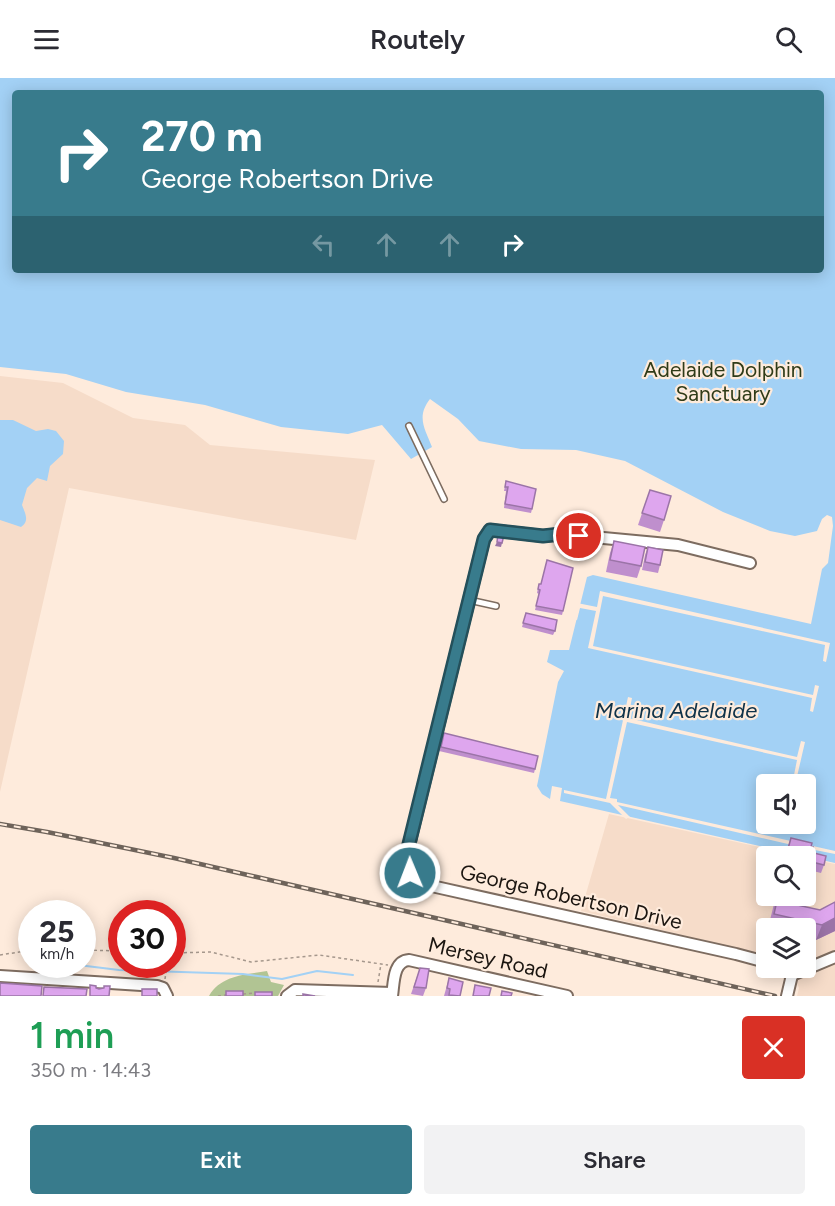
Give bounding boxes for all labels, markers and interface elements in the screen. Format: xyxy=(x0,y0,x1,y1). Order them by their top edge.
icon: menu xyxy=(30,23,63,56)
text: Routely xyxy=(370,23,465,56)
icon: search xyxy=(772,23,805,56)
text: 270 m xyxy=(141,111,263,162)
icon: right xyxy=(42,114,120,192)
text: George Robertson Drive xyxy=(141,162,433,195)
icon: left xyxy=(307,228,340,261)
icon: ahead xyxy=(370,228,403,261)
icon: ahead xyxy=(433,228,466,261)
icon: right xyxy=(496,228,529,261)
park label: Adelaide Dolphin Sanctuary xyxy=(644,357,802,406)
pin xyxy=(553,510,604,561)
icon: arrive xyxy=(562,519,595,552)
water label: Marina Adelaide xyxy=(595,697,757,724)
map controls xyxy=(756,774,816,978)
button: sound xyxy=(756,774,816,834)
position arrow xyxy=(378,841,442,905)
button: search xyxy=(756,846,816,906)
street label: George Robertson Drive xyxy=(458,859,685,934)
speed limit sign: 30 xyxy=(108,900,186,978)
text: 25 xyxy=(40,913,74,950)
button: layers xyxy=(756,918,816,978)
street label: Mersey Road xyxy=(426,932,550,983)
text: km/h xyxy=(40,945,74,963)
text: 1 min xyxy=(30,1014,114,1057)
button: close xyxy=(742,1016,805,1079)
text: 350 m · 14:43 xyxy=(30,1058,151,1082)
button: Exit xyxy=(30,1125,412,1194)
button: Share xyxy=(424,1125,805,1194)

